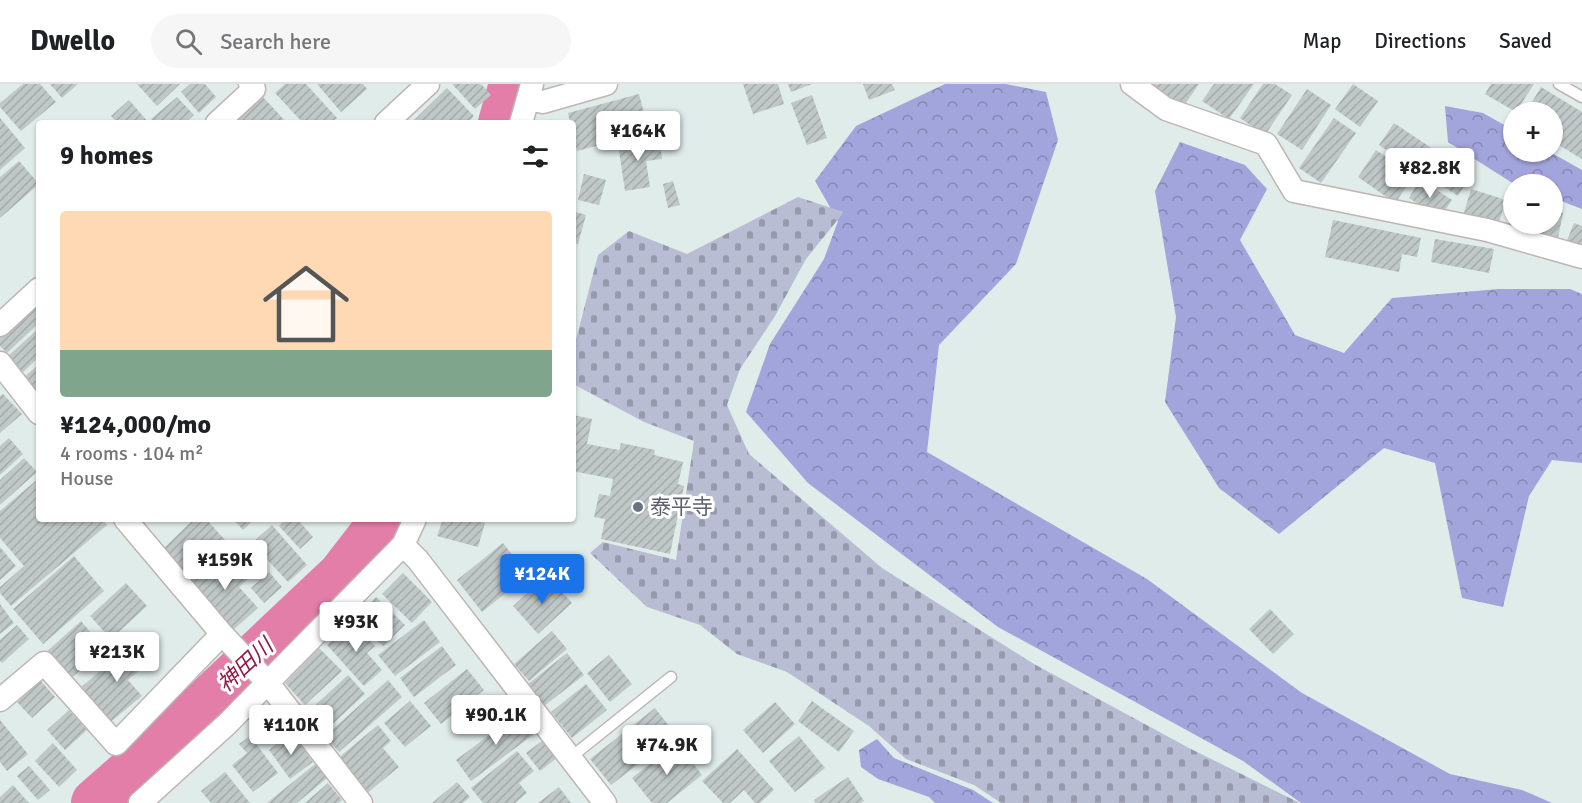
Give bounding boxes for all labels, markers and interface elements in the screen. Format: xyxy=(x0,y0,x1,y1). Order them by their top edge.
search box xyxy=(151,14,571,68)
text: Dwello xyxy=(30,24,115,58)
icon: search xyxy=(172,25,205,58)
text: Search here xyxy=(220,28,331,55)
text: Map xyxy=(1303,28,1341,54)
text: Directions xyxy=(1374,28,1466,54)
text: Saved xyxy=(1499,28,1552,54)
map controls xyxy=(1503,102,1563,234)
button: + xyxy=(1503,102,1563,162)
pin: ¥164K xyxy=(596,111,680,162)
text: ¥164K xyxy=(610,118,666,143)
text: 9 homes xyxy=(60,140,153,172)
icon: filters xyxy=(519,140,552,173)
pin: ¥82.8K xyxy=(1381,148,1479,199)
text: ¥82.8K xyxy=(1399,155,1461,180)
button: − xyxy=(1503,174,1563,234)
icon: home xyxy=(252,250,360,358)
text: ¥124,000/mo xyxy=(60,409,211,441)
text: 4 rooms · 104 m² xyxy=(60,441,204,466)
text: House xyxy=(60,466,114,491)
place label: 泰平寺 xyxy=(650,494,713,520)
marker: 泰平寺 xyxy=(631,500,645,514)
pin: ¥159K xyxy=(183,540,267,591)
text: ¥159K xyxy=(197,547,253,572)
pin: ¥124K xyxy=(500,554,584,605)
text: ¥124K xyxy=(514,561,570,586)
pin: ¥93K xyxy=(320,602,392,653)
text: ¥93K xyxy=(334,609,378,634)
water label: 神田川 xyxy=(212,631,280,697)
pin: ¥213K xyxy=(75,632,159,683)
text: ¥213K xyxy=(89,639,145,664)
pin: ¥90.1K xyxy=(447,695,545,746)
text: ¥90.1K xyxy=(465,702,527,727)
pin: ¥110K xyxy=(249,705,333,756)
text: ¥110K xyxy=(263,712,319,737)
pin: ¥74.9K xyxy=(618,725,716,776)
text: ¥74.9K xyxy=(636,732,698,757)

